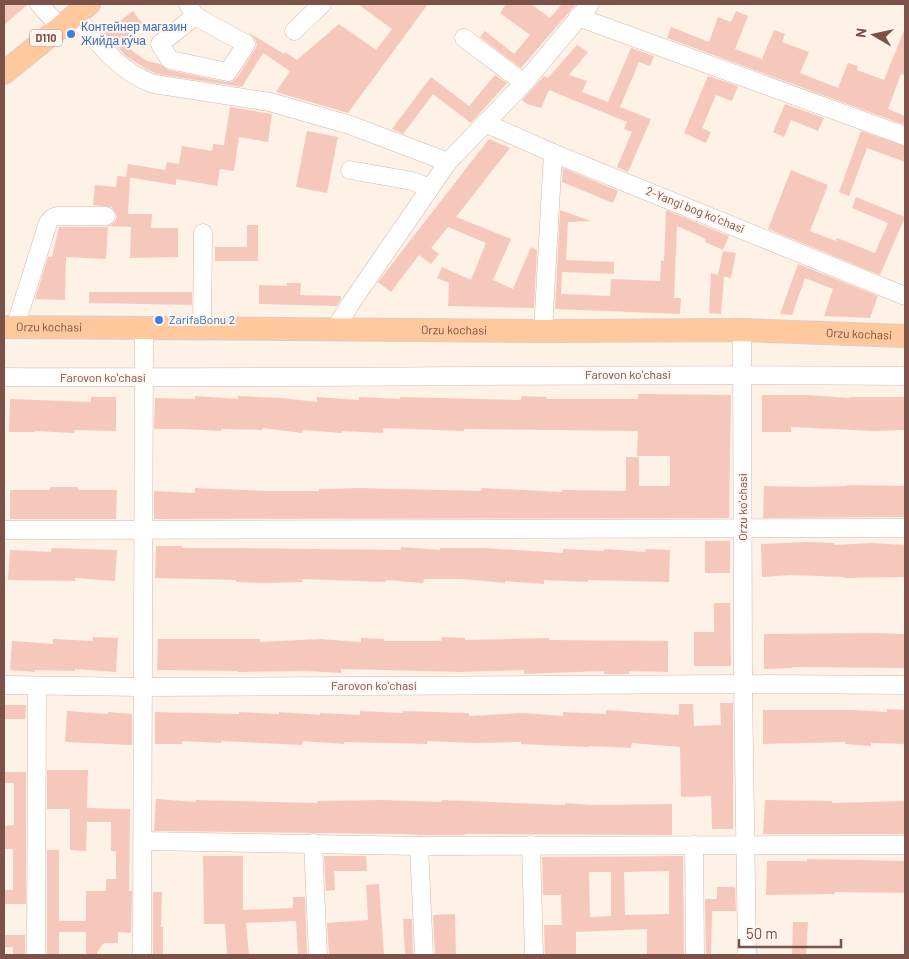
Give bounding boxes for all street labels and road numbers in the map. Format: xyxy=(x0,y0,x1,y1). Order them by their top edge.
road number: D110 xyxy=(30,29,62,46)
street label: 2-Yangi bog koʼchasi xyxy=(644,183,747,235)
street label: Orzu kochasi xyxy=(16,319,82,334)
street label: Orzu kochasi xyxy=(421,322,487,337)
street label: Orzu kochasi xyxy=(826,325,892,342)
street label: Farovon koʻchasi xyxy=(585,367,671,381)
street label: Farovon koʻchasi xyxy=(60,370,146,384)
street label: Orzu koʻchasi xyxy=(735,473,749,541)
street label: Farovon koʻchasi xyxy=(331,678,417,692)

